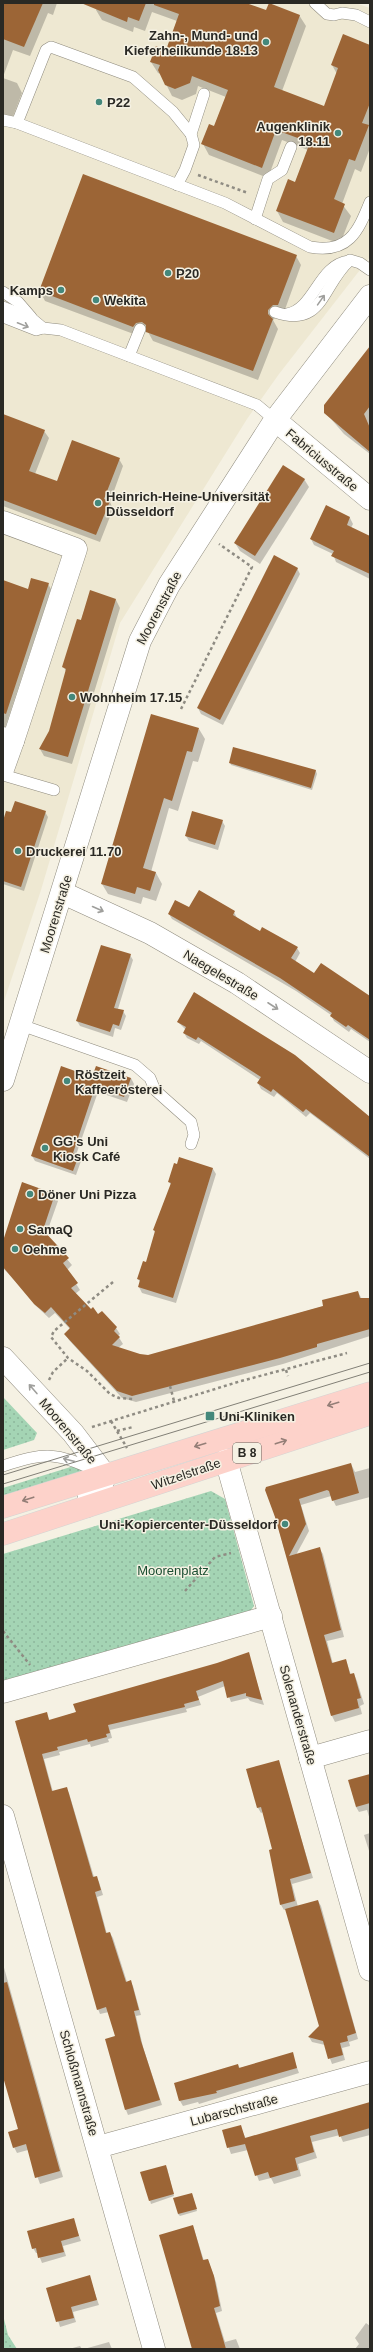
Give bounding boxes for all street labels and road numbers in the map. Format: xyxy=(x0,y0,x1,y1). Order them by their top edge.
street label: Fabriciusstraße xyxy=(283,425,361,495)
street label: Moorenstraße xyxy=(133,569,185,647)
street label: Moorenstraße xyxy=(37,873,75,955)
street label: Naegelestraße xyxy=(181,947,261,1003)
street label: Moorenstraße xyxy=(36,1395,100,1467)
road number: B 8 xyxy=(233,1443,261,1463)
street label: Witzelstraße xyxy=(149,1455,223,1493)
street label: Solenanderstraße xyxy=(277,1663,319,1767)
street label: Schloßmannstraße xyxy=(57,2028,101,2138)
street label: Lubarschstraße xyxy=(188,2091,280,2129)

